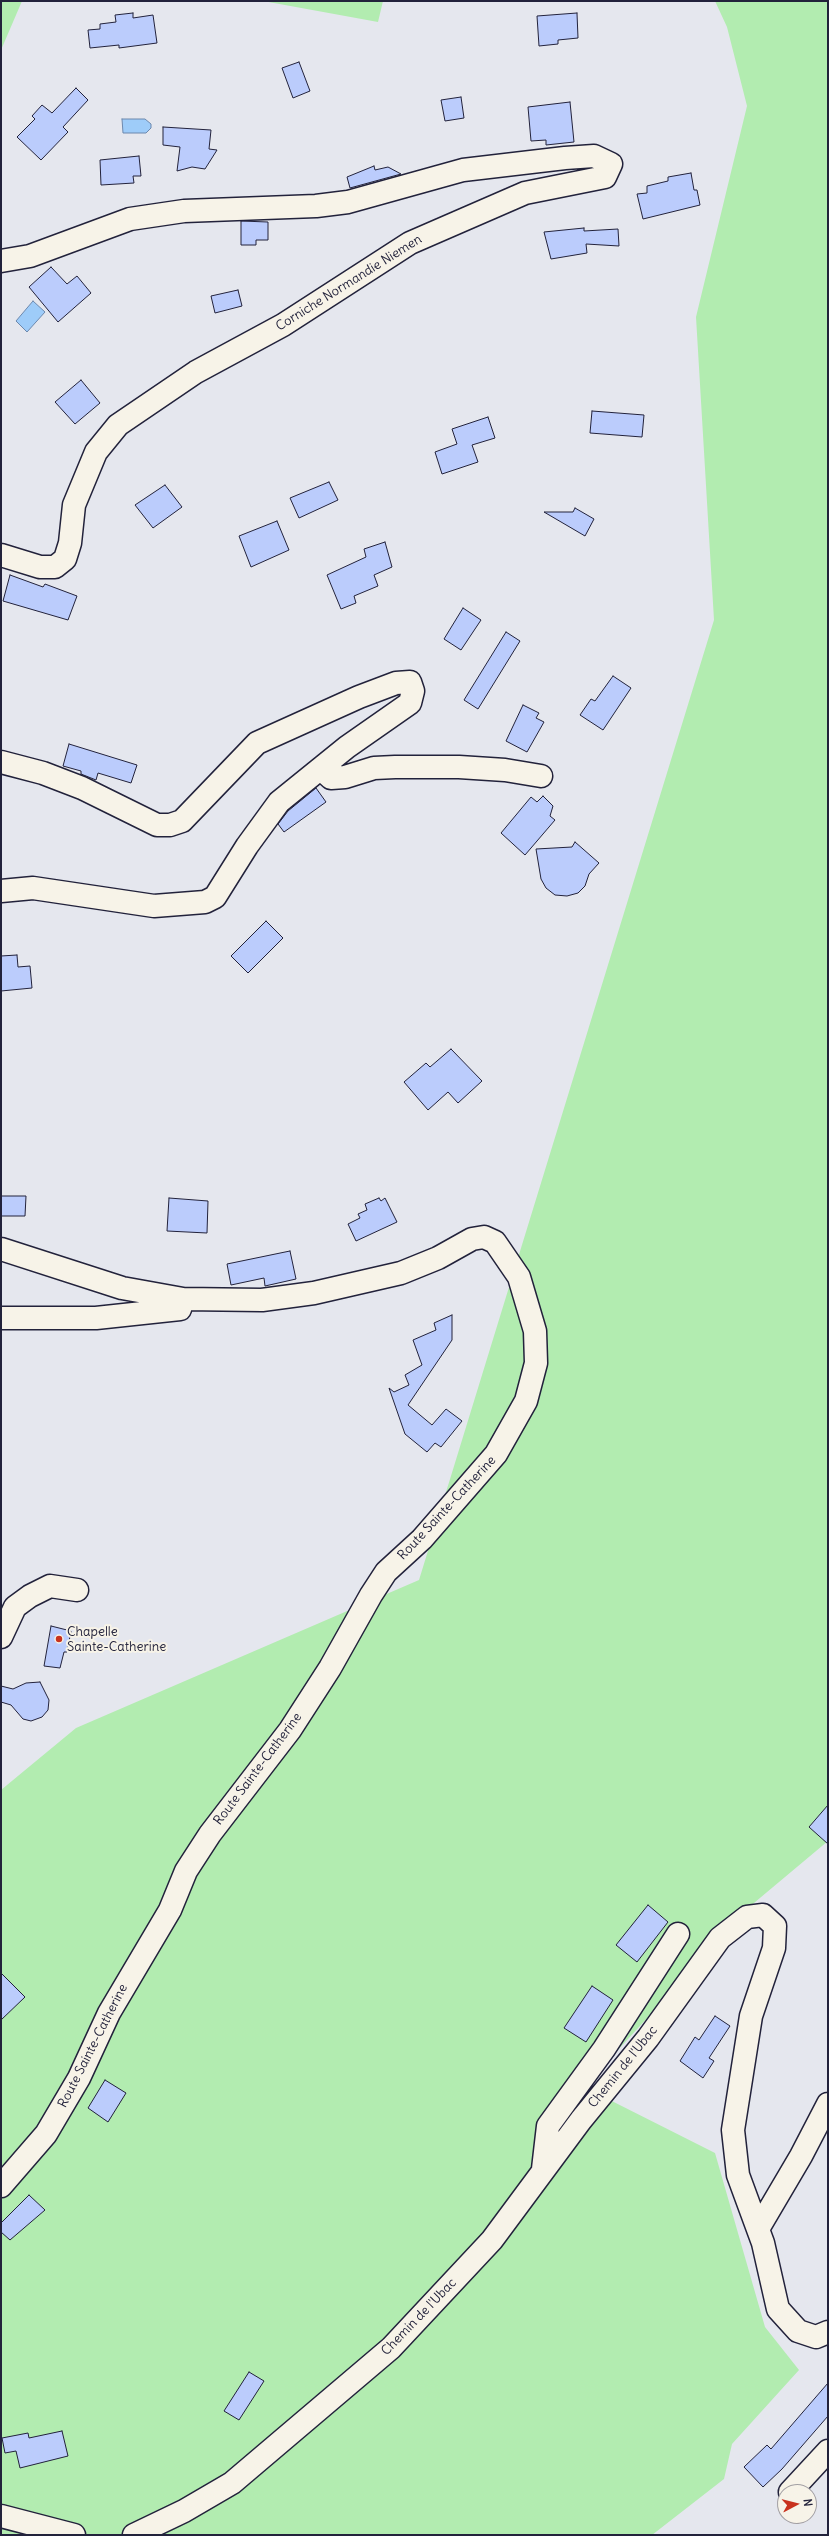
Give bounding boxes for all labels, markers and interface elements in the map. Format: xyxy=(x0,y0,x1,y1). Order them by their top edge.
street label: Corniche Normandie Niemen xyxy=(273,232,425,334)
street label: Route Sainte-Catherine xyxy=(395,1453,499,1563)
place label: Chapelle Sainte-Catherine xyxy=(67,1624,166,1655)
marker: Chapelle Sainte-Catherine xyxy=(54,1634,64,1644)
street label: Route Sainte-Catherine xyxy=(211,1710,305,1828)
street label: Route Sainte-Catherine xyxy=(55,1982,131,2110)
street label: Chemin de l'Ubac xyxy=(585,2023,661,2111)
street label: Chemin de l'Ubac xyxy=(378,2275,460,2359)
north arrow xyxy=(777,2484,817,2524)
text: N xyxy=(801,2498,815,2507)

